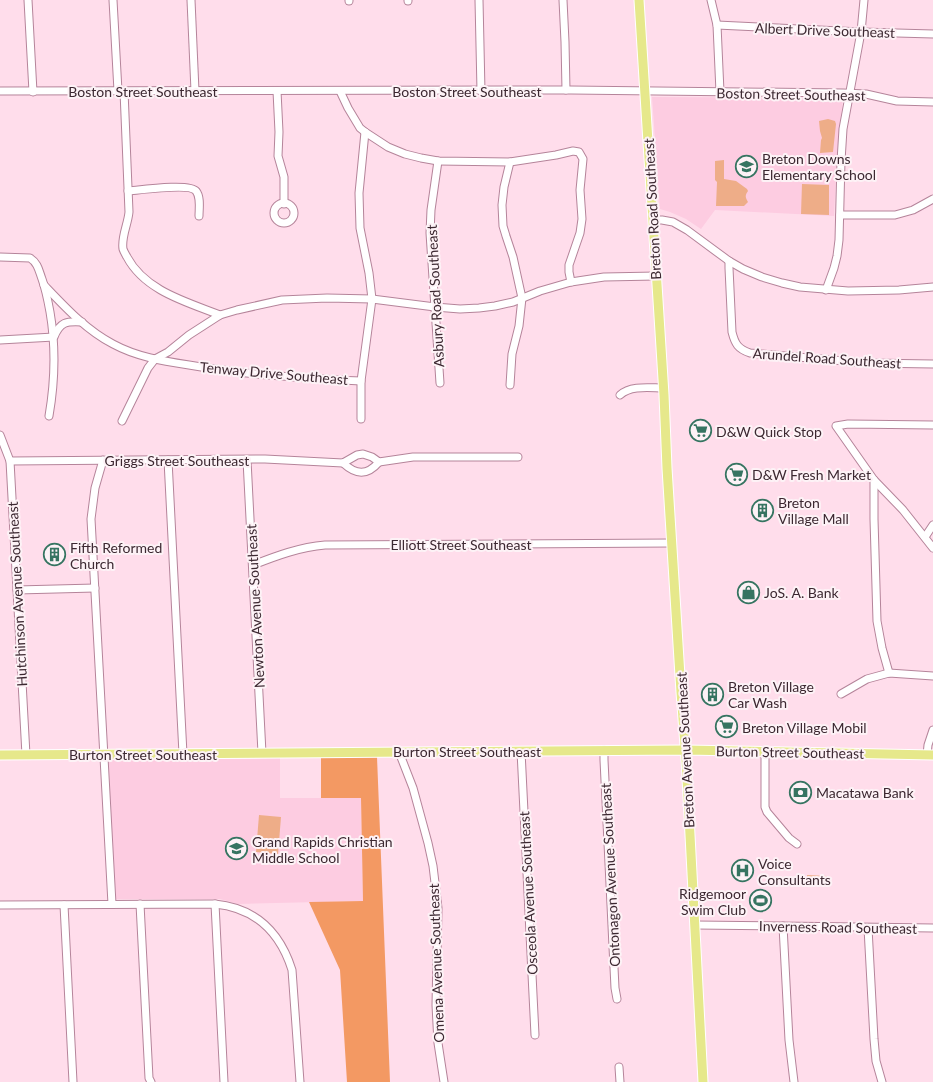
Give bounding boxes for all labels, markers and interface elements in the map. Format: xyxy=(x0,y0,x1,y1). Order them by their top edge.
street label: Albert Drive Southeast xyxy=(755,19,895,41)
street label: Boston Street Southeast xyxy=(68,83,218,100)
street label: Boston Street Southeast xyxy=(392,83,542,100)
street label: Boston Street Southeast xyxy=(716,84,866,104)
street label: Breton Road Southeast xyxy=(640,138,664,280)
place label: Breton Downs Elementary School xyxy=(762,150,876,183)
school or university icon: Breton Downs Elementary School xyxy=(734,153,760,179)
street label: Asbury Road Southeast xyxy=(423,224,447,368)
street label: Arundel Road Southeast xyxy=(752,344,902,372)
street label: Tenway Drive Southeast xyxy=(199,358,349,388)
supermarket icon: D&W Quick Stop xyxy=(688,418,714,444)
place label: D&W Quick Stop xyxy=(716,423,822,440)
street label: Griggs Street Southeast xyxy=(105,452,249,469)
supermarket icon: D&W Fresh Market xyxy=(724,461,750,487)
place label: D&W Fresh Market xyxy=(752,466,871,483)
place label: Breton Village Mall xyxy=(778,494,849,527)
building icon: Breton Village Mall xyxy=(750,497,776,523)
street label: Hutchinson Avenue Southeast xyxy=(4,501,30,687)
street label: Newton Avenue Southeast xyxy=(242,524,268,688)
street label: Elliott Street Southeast xyxy=(391,536,531,553)
place label: Fifth Reformed Church xyxy=(70,539,162,572)
building icon: Fifth Reformed Church xyxy=(42,542,68,568)
shop icon: JoS. A. Bank xyxy=(735,579,761,605)
place label: JoS. A. Bank xyxy=(764,584,839,601)
street label: Breton Avenue Southeast xyxy=(672,671,698,829)
place label: Breton Village Car Wash xyxy=(728,678,814,711)
building icon: Breton Village Car Wash xyxy=(699,681,725,707)
supermarket icon: Breton Village Mobil xyxy=(713,714,739,740)
place label: Breton Village Mobil xyxy=(742,719,867,736)
street label: Burton Street Southeast xyxy=(716,742,864,762)
street label: Burton Street Southeast xyxy=(393,743,541,760)
street label: Burton Street Southeast xyxy=(69,746,217,763)
bank icon: Macatawa Bank xyxy=(787,779,813,805)
street label: Ontonagon Avenue Southeast xyxy=(597,783,623,967)
place label: Macatawa Bank xyxy=(816,784,914,801)
street label: Osceola Avenue Southeast xyxy=(515,811,541,975)
place label: Grand Rapids Christian Middle School xyxy=(252,833,393,866)
school or university icon: Grand Rapids Christian Middle School xyxy=(224,836,250,862)
place label: Voice Consultants xyxy=(758,855,831,888)
hospital icon: Voice Consultants xyxy=(729,858,755,884)
street label: Omena Avenue Southeast xyxy=(425,883,447,1043)
place label: Ridgemoor Swim Club xyxy=(679,885,746,918)
sports icon: Ridgemoor Swim Club xyxy=(748,888,774,914)
street label: Inverness Road Southeast xyxy=(759,917,917,937)

